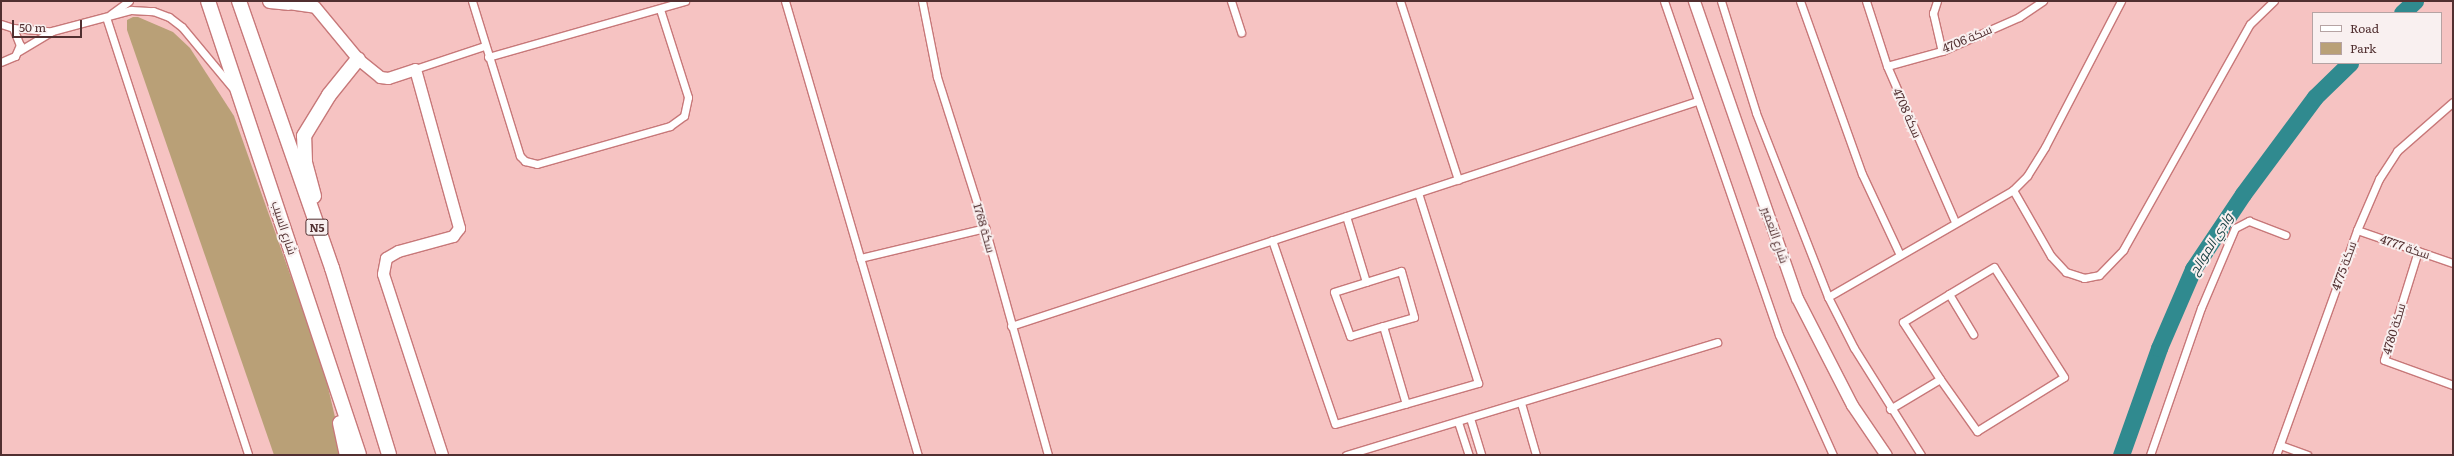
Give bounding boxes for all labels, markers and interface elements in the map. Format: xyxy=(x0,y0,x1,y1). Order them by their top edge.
scale bar xyxy=(14,12,84,38)
legend xyxy=(2312,12,2442,64)
text: 50 m xyxy=(19,18,46,36)
text: Road xyxy=(2350,19,2379,37)
street label: سكة 4706 xyxy=(1940,22,1994,56)
text: Park xyxy=(2350,39,2376,57)
street label: سكة 4708 xyxy=(1890,86,1924,140)
street label: شارع السيب xyxy=(269,199,299,257)
street label: سكة 1768 xyxy=(970,202,998,254)
street label: شارع التعمير xyxy=(1759,205,1791,265)
water label: وادي الموالح xyxy=(2186,210,2236,278)
road number: N5 xyxy=(305,218,329,236)
street label: سكة 4777 xyxy=(2378,232,2432,262)
street label: سكة 4775 xyxy=(2328,239,2360,293)
street label: سكة 4780 xyxy=(2379,302,2409,356)

